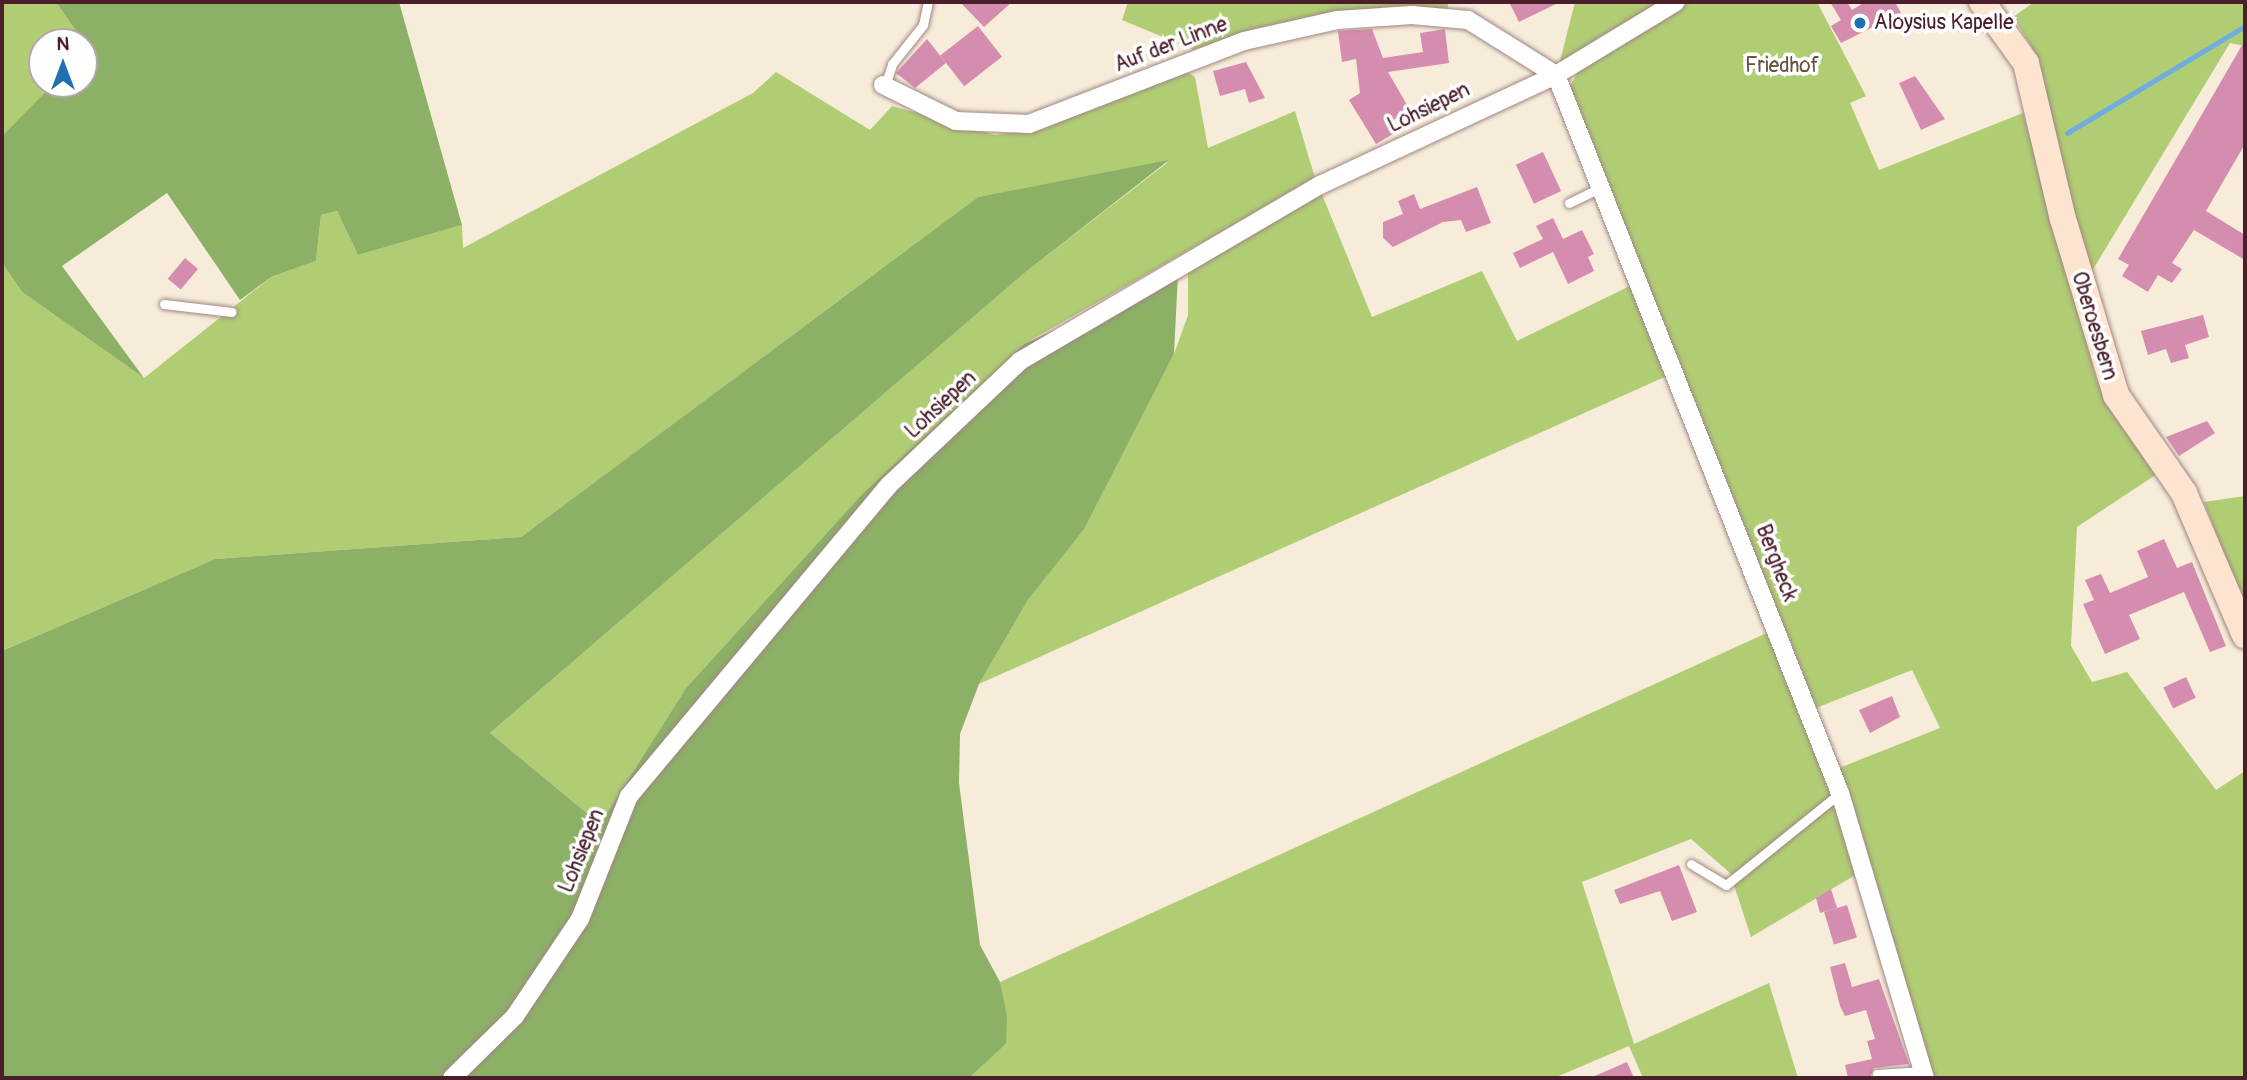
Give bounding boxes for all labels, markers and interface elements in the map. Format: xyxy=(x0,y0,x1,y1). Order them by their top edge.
place label: Aloysius Kapelle xyxy=(1874,10,2014,36)
street label: Auf der Linne xyxy=(1111,12,1231,78)
marker: Aloysius Kapelle xyxy=(1852,15,1868,31)
north arrow xyxy=(28,28,98,98)
text: N xyxy=(57,32,69,56)
park label: Friedhof xyxy=(1745,53,1819,79)
street label: Lohsiepen xyxy=(1384,77,1474,139)
street label: Oberoesbern xyxy=(2066,269,2122,383)
street label: Lohsiepen xyxy=(900,366,982,444)
street label: Bergheck xyxy=(1750,521,1802,605)
street label: Lohsiepen xyxy=(554,805,610,897)

